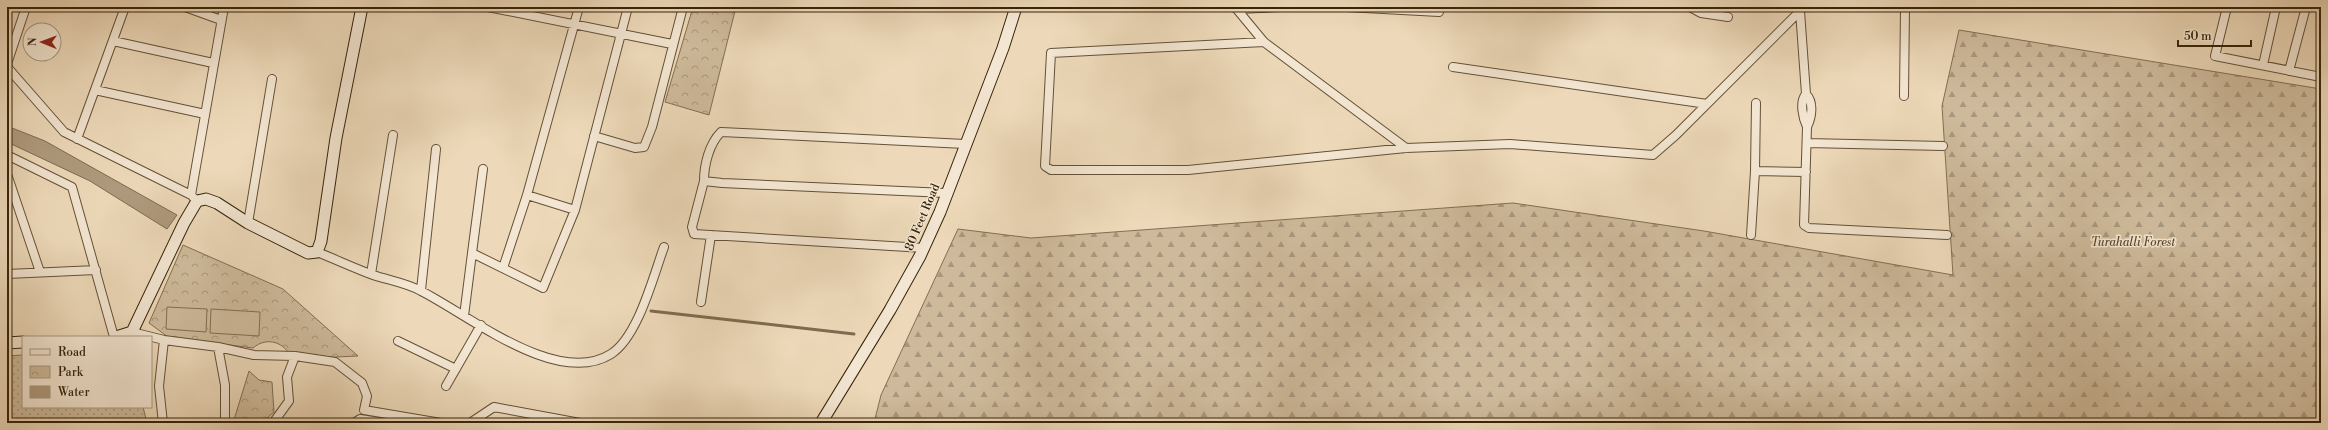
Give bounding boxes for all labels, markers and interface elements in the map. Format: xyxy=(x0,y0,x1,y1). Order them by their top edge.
north arrow xyxy=(22,22,62,62)
scale bar xyxy=(2178,22,2251,48)
text: 50 m xyxy=(2184,29,2212,44)
text: N xyxy=(26,37,40,46)
street label: 80 Feet Road xyxy=(902,181,943,253)
park label: Turahalli Forest xyxy=(2091,235,2176,250)
legend xyxy=(22,336,152,408)
text: Road xyxy=(58,345,86,360)
text: Park xyxy=(58,365,84,380)
text: Water xyxy=(57,385,90,400)

